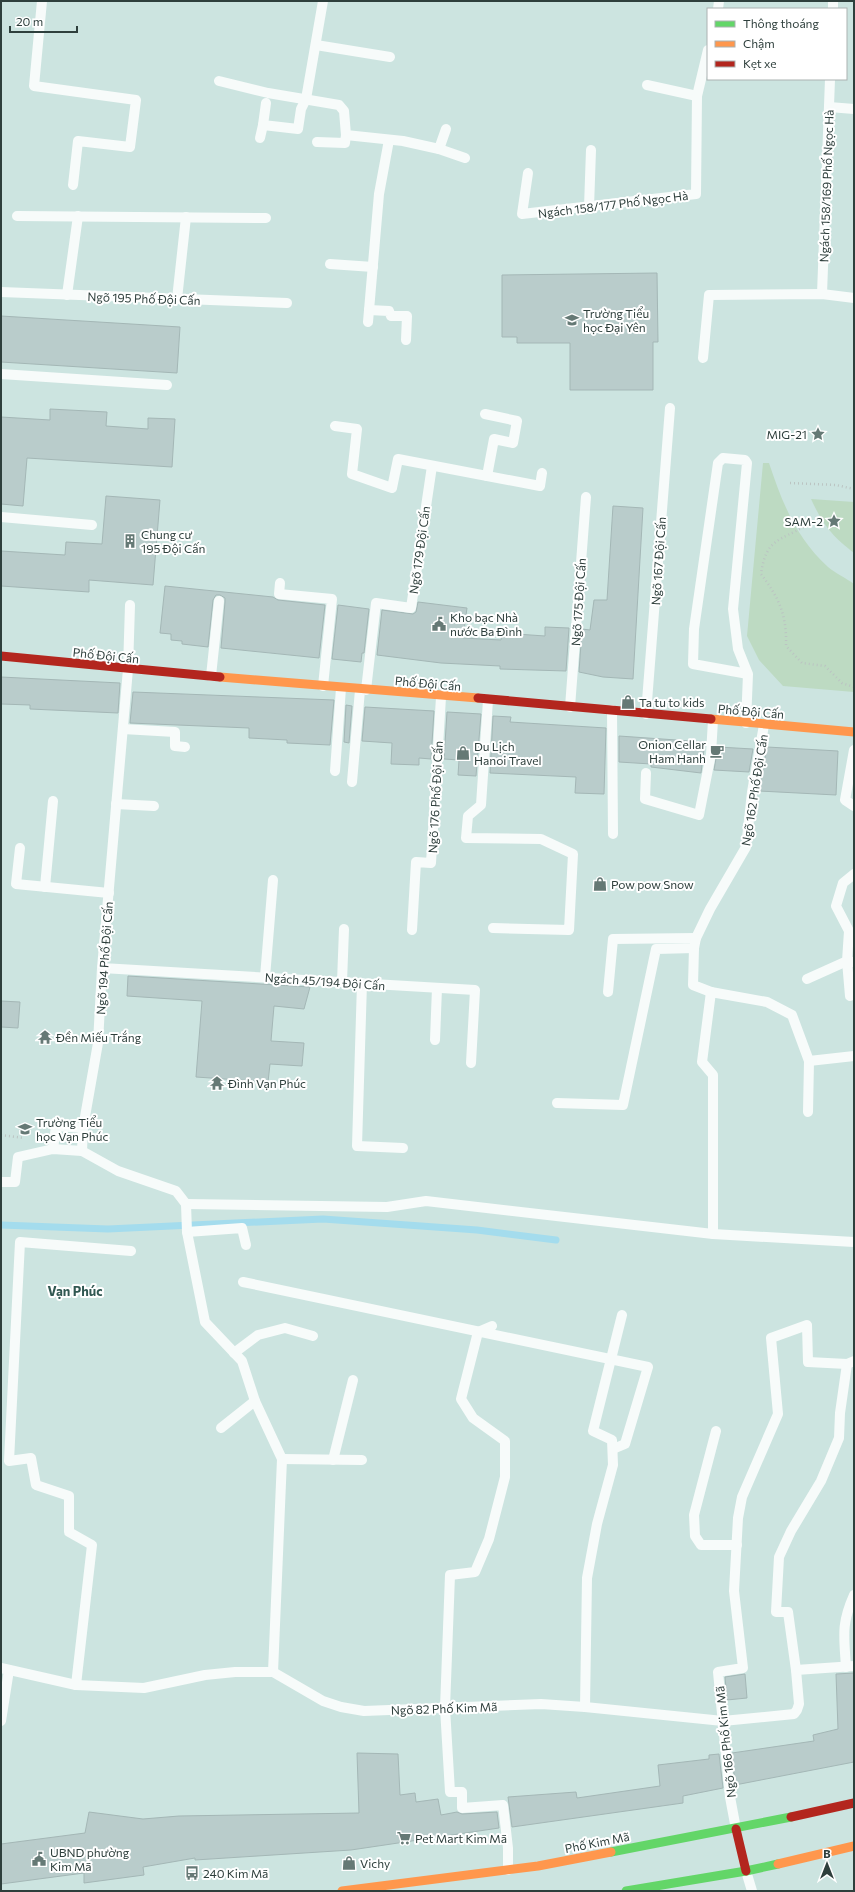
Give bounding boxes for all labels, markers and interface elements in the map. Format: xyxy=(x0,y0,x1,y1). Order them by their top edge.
scale bar xyxy=(10,8,77,34)
legend xyxy=(707,8,847,80)
text: 20 m xyxy=(16,14,43,28)
text: Thông thoáng xyxy=(743,16,819,30)
text: Chậm xyxy=(743,36,775,50)
text: Kẹt xe xyxy=(743,56,777,70)
street label: Ngách 158/169 Phố Ngọc Hà xyxy=(816,109,836,263)
street label: Ngách 158/177 Phố Ngọc Hà xyxy=(537,188,689,220)
street label: Ngõ 195 Phố Đội Cấn xyxy=(87,289,201,307)
place label: Trường Tiểu học Đại Yên xyxy=(583,306,649,334)
school or university icon: Trường Tiểu học Đại Yên xyxy=(564,312,580,328)
place icon: MIG-21 xyxy=(810,426,826,442)
place label: MIG-21 xyxy=(767,427,807,441)
street label: Ngõ 179 Đội Cấn xyxy=(406,505,432,595)
place icon: SAM-2 xyxy=(826,513,842,529)
place label: SAM-2 xyxy=(785,514,823,528)
street label: Ngõ 167 Đội Cấn xyxy=(648,516,668,606)
place label: Chung cư 195 Đội Cấn xyxy=(141,527,205,555)
building icon: Chung cư 195 Đội Cấn xyxy=(122,533,138,549)
street label: Ngõ 175 Đội Cấn xyxy=(568,558,588,646)
place label: Kho bạc Nhà nước Ba Đình xyxy=(450,610,522,638)
public building icon: Kho bạc Nhà nước Ba Đình xyxy=(431,616,447,632)
street label: Phố Đội Cấn xyxy=(72,645,140,665)
street label: Phố Đội Cấn xyxy=(394,673,462,693)
shop icon: Ta tu to kids xyxy=(620,694,636,710)
place label: Ta tu to kids xyxy=(639,695,704,709)
street label: Phố Đội Cấn xyxy=(717,701,785,721)
street label: Ngõ 162 Phố Đội Cấn xyxy=(738,733,770,847)
place label: Onion Cellar Ham Hanh xyxy=(638,737,706,765)
place label: Du Lịch Hanoi Travel xyxy=(474,739,542,767)
street label: Ngõ 176 Phố Đội Cấn xyxy=(425,740,445,854)
cafe icon: Onion Cellar Ham Hanh xyxy=(709,743,725,759)
shop icon: Du Lịch Hanoi Travel xyxy=(455,745,471,761)
shop icon: Pow pow Snow xyxy=(592,876,608,892)
place label: Pow pow Snow xyxy=(611,877,694,891)
street label: Ngõ 194 Phố Đội Cấn xyxy=(93,901,115,1015)
street label: Ngách 45/194 Đội Cấn xyxy=(264,970,386,992)
temple icon: Đền Miếu Trắng xyxy=(37,1029,53,1045)
place label: Đền Miếu Trắng xyxy=(55,1030,142,1044)
temple icon: Đình Vạn Phúc xyxy=(209,1075,225,1091)
place label: Đình Vạn Phúc xyxy=(227,1076,306,1090)
place label: Trường Tiểu học Vạn Phúc xyxy=(36,1115,108,1143)
school or university icon: Trường Tiểu học Vạn Phúc xyxy=(17,1121,33,1137)
district label: Vạn Phúc xyxy=(48,1283,102,1299)
street label: Ngõ 166 Phố Kim Mã xyxy=(712,1685,738,1799)
street label: Ngõ 82 Phố Kim Mã xyxy=(391,1699,497,1717)
street label: Phố Kim Mã xyxy=(564,1829,630,1855)
supermarket icon: Pet Mart Kim Mã xyxy=(396,1830,412,1846)
place label: Pet Mart Kim Mã xyxy=(415,1831,507,1845)
north arrow xyxy=(807,1844,847,1884)
place label: UBND phường Kim Mã xyxy=(50,1845,130,1873)
text: B xyxy=(823,1847,831,1860)
public building icon: UBND phường Kim Mã xyxy=(31,1851,47,1867)
shop icon: Vichy xyxy=(341,1855,357,1871)
place label: Vichy xyxy=(360,1856,390,1870)
bus stop icon: 240 Kim Mã xyxy=(184,1865,200,1881)
place label: 240 Kim Mã xyxy=(203,1866,268,1880)

